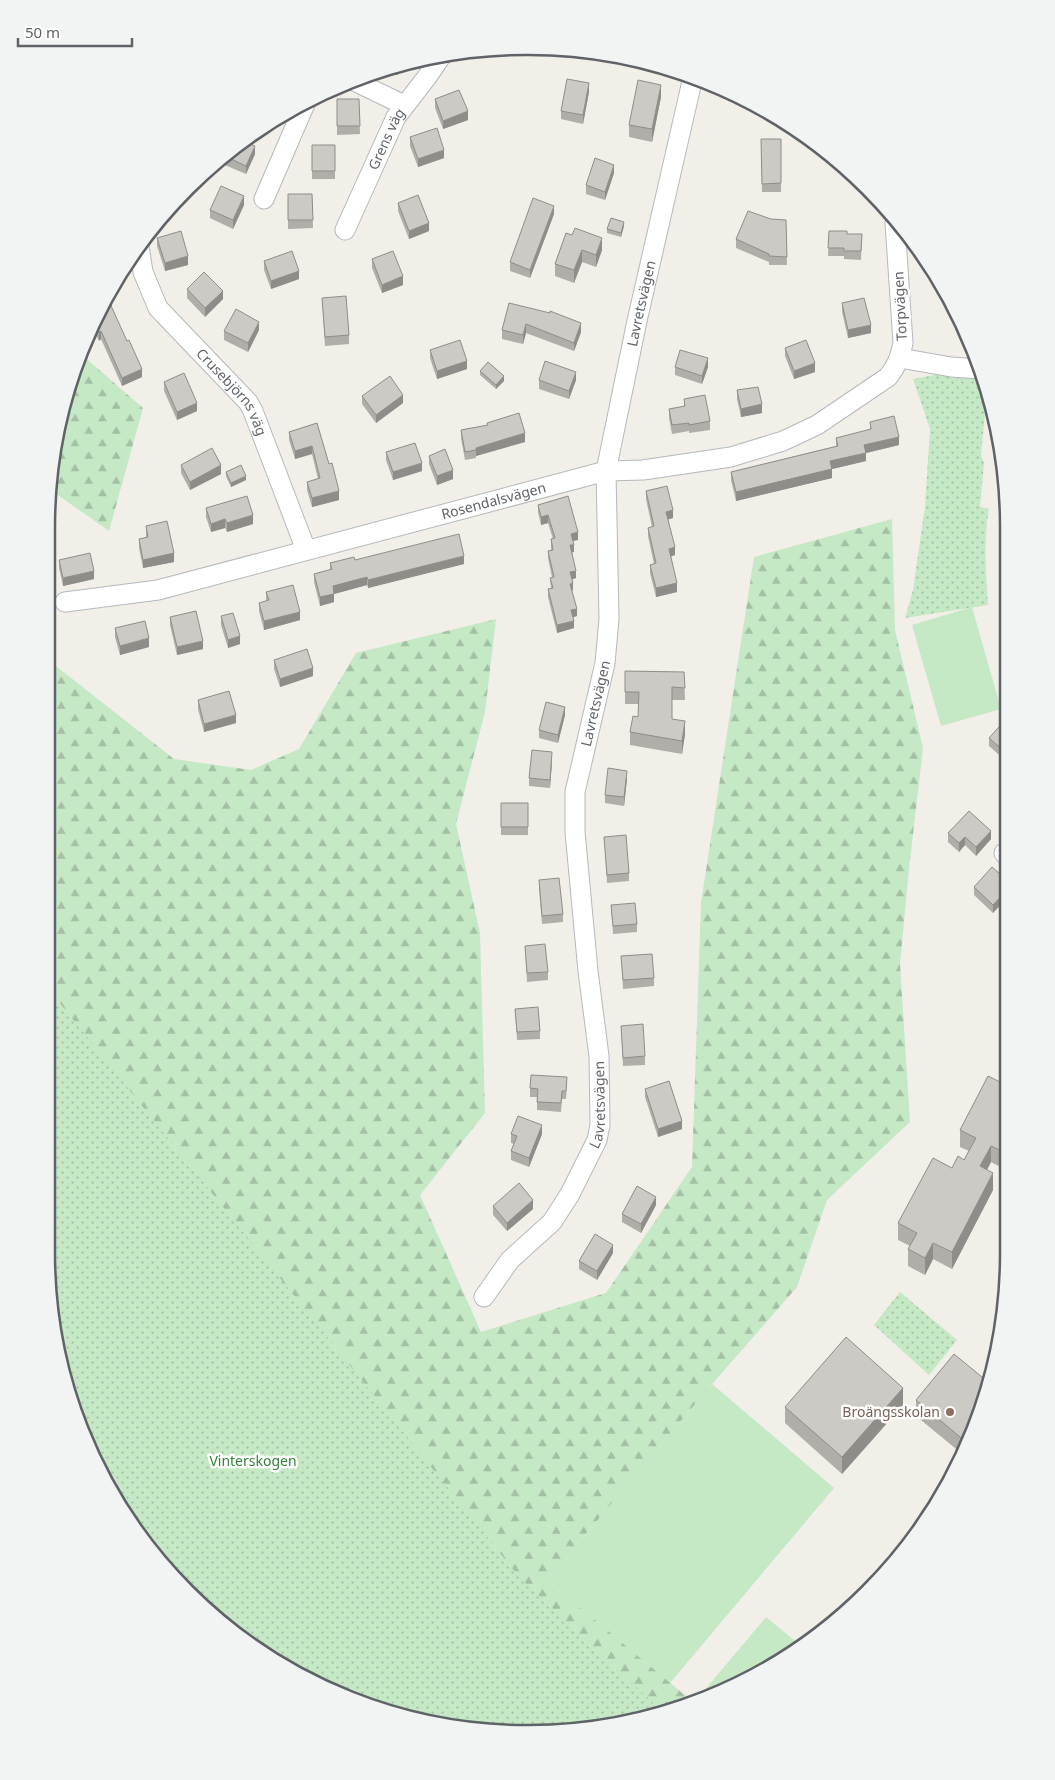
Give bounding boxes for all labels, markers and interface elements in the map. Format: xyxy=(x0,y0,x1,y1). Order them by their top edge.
scale bar xyxy=(18,15,131,47)
text: 50 m xyxy=(25,22,60,42)
street label: Grens väg xyxy=(363,104,409,173)
street label: Lavretsvägen xyxy=(622,258,660,348)
street label: Torpvägen xyxy=(888,271,911,341)
street label: Crusebjörns väg xyxy=(192,344,272,438)
street label: Rosendalsvägen xyxy=(439,477,548,523)
street label: Lavretsvägen xyxy=(576,659,614,748)
street label: Lavretsvägen xyxy=(584,1061,609,1152)
place label: Broängsskolan xyxy=(842,1402,940,1421)
marker: Broängsskolan xyxy=(944,1406,956,1418)
park label: Vinterskogen xyxy=(209,1451,297,1470)

